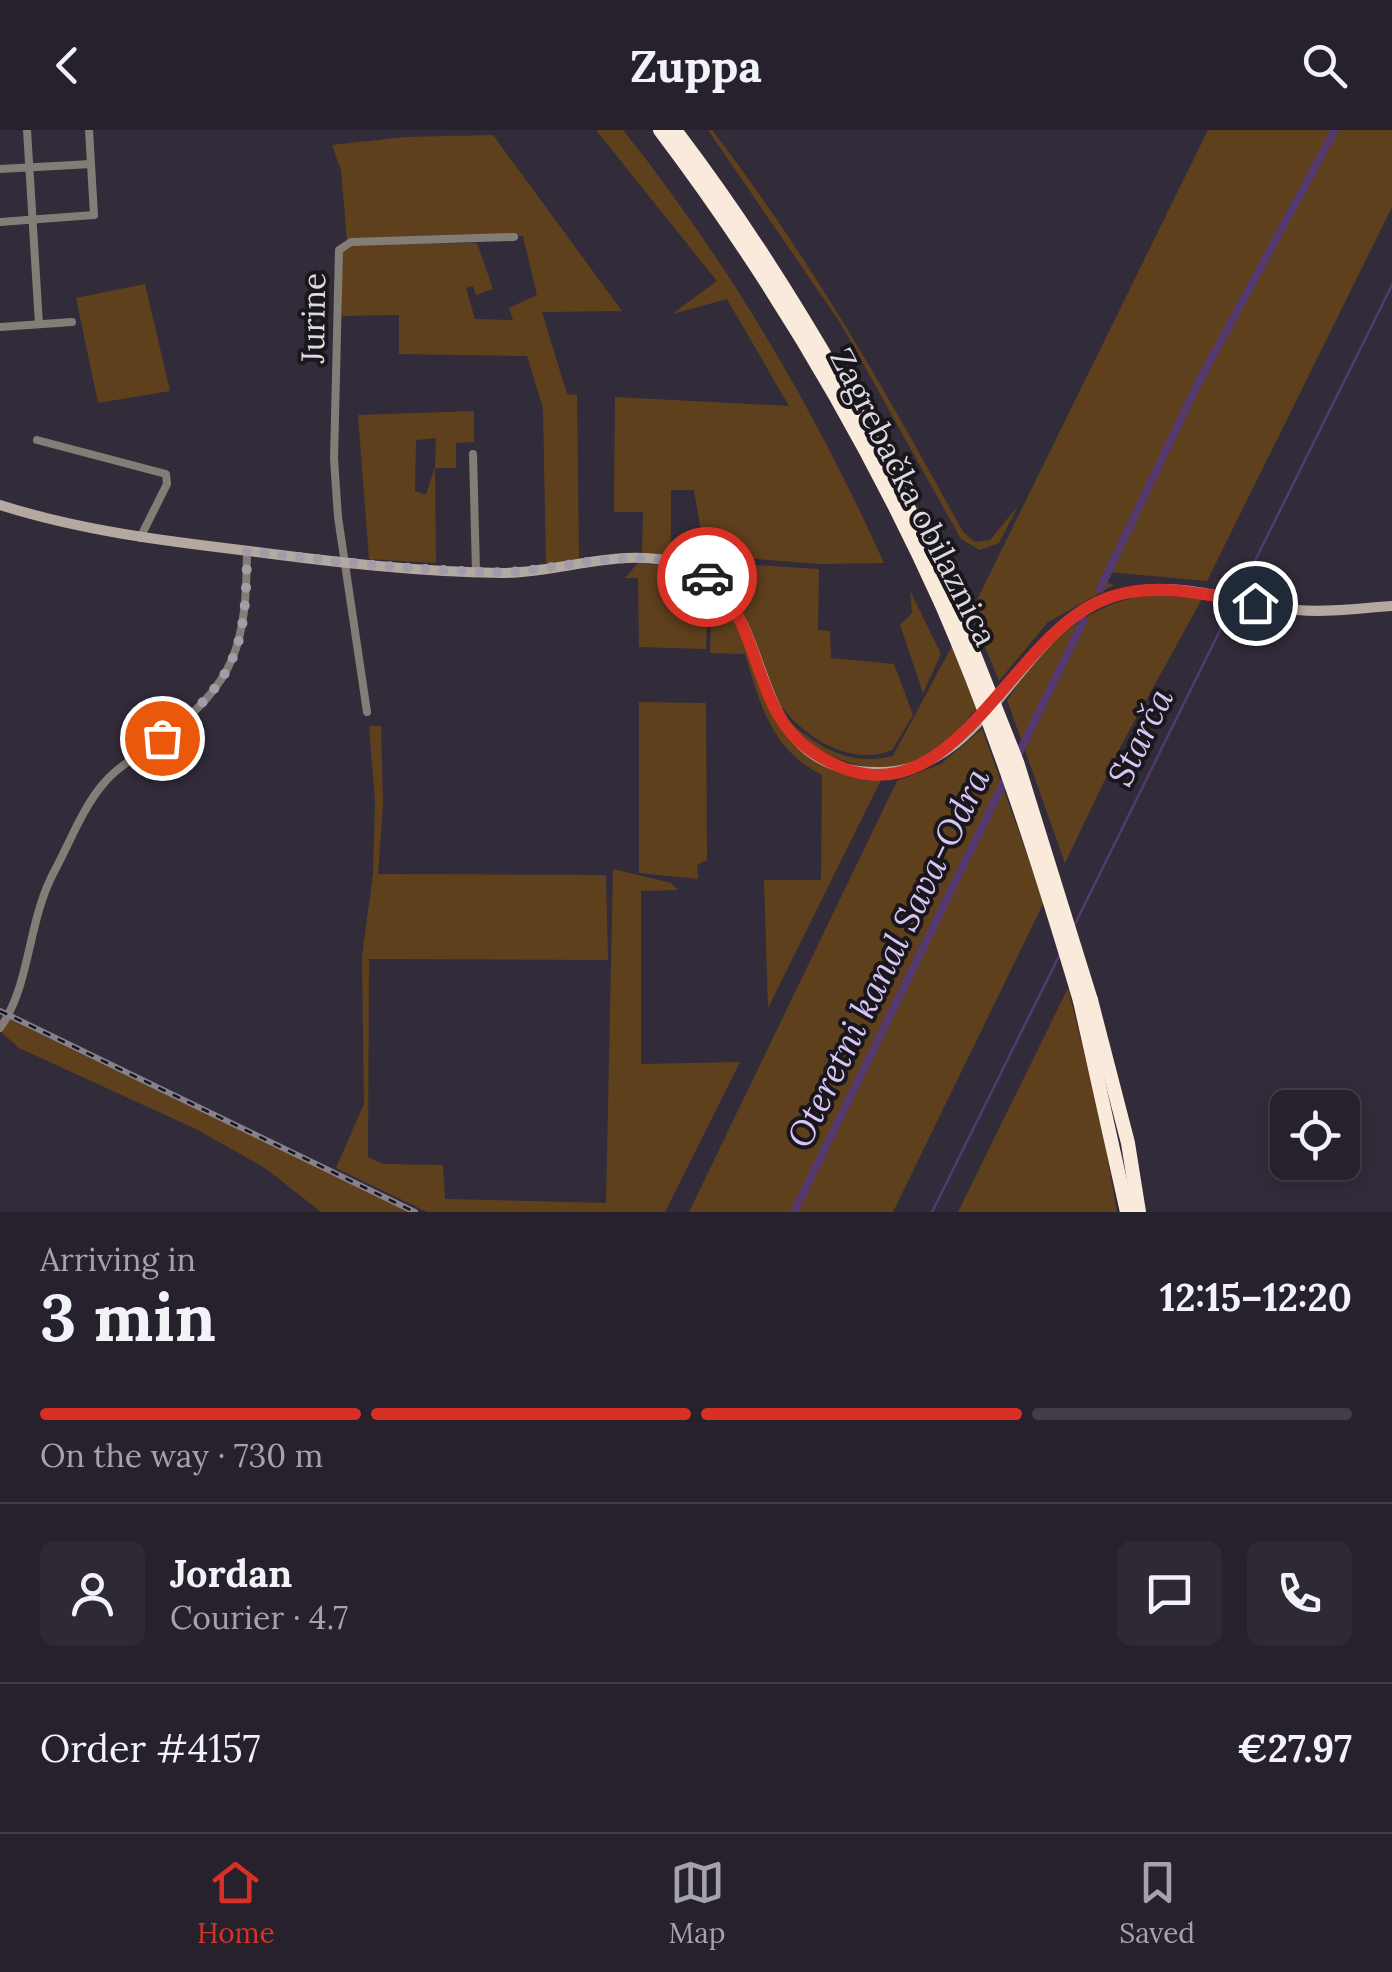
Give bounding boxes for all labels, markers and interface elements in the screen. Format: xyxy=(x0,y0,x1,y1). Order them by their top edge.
text: Zuppa xyxy=(630,37,762,94)
icon: back xyxy=(40,38,95,93)
icon: search xyxy=(1297,38,1352,93)
street label: Jurine xyxy=(292,272,334,365)
street label: Zagrebačka obilaznica xyxy=(821,341,1007,653)
courier xyxy=(657,527,757,627)
icon: car xyxy=(680,550,735,605)
pin xyxy=(1213,561,1298,646)
icon: home xyxy=(1228,576,1283,631)
water label: Starča xyxy=(1097,680,1183,793)
pin xyxy=(120,696,205,781)
icon: bag xyxy=(135,711,190,766)
water label: Oteretni kanal Sava-Odra xyxy=(777,760,1000,1155)
map controls xyxy=(1270,1090,1360,1180)
button: locate xyxy=(1270,1090,1360,1180)
text: Arriving in xyxy=(40,1239,196,1280)
text: 12:15–12:20 xyxy=(1160,1273,1352,1321)
text: 3 min xyxy=(40,1276,216,1359)
text: On the way · 730 m xyxy=(40,1435,323,1476)
button: person xyxy=(40,1541,145,1646)
button: chat xyxy=(1117,1541,1222,1646)
button: phone xyxy=(1247,1541,1352,1646)
text: Jordan xyxy=(170,1549,292,1597)
text: Courier · 4.7 xyxy=(170,1597,348,1638)
text: Order #4157 xyxy=(40,1724,260,1772)
text: €27.97 xyxy=(1237,1724,1352,1772)
tab: Home xyxy=(197,1855,275,1951)
tab: Map xyxy=(669,1855,725,1951)
tab: Saved xyxy=(1119,1855,1195,1951)

